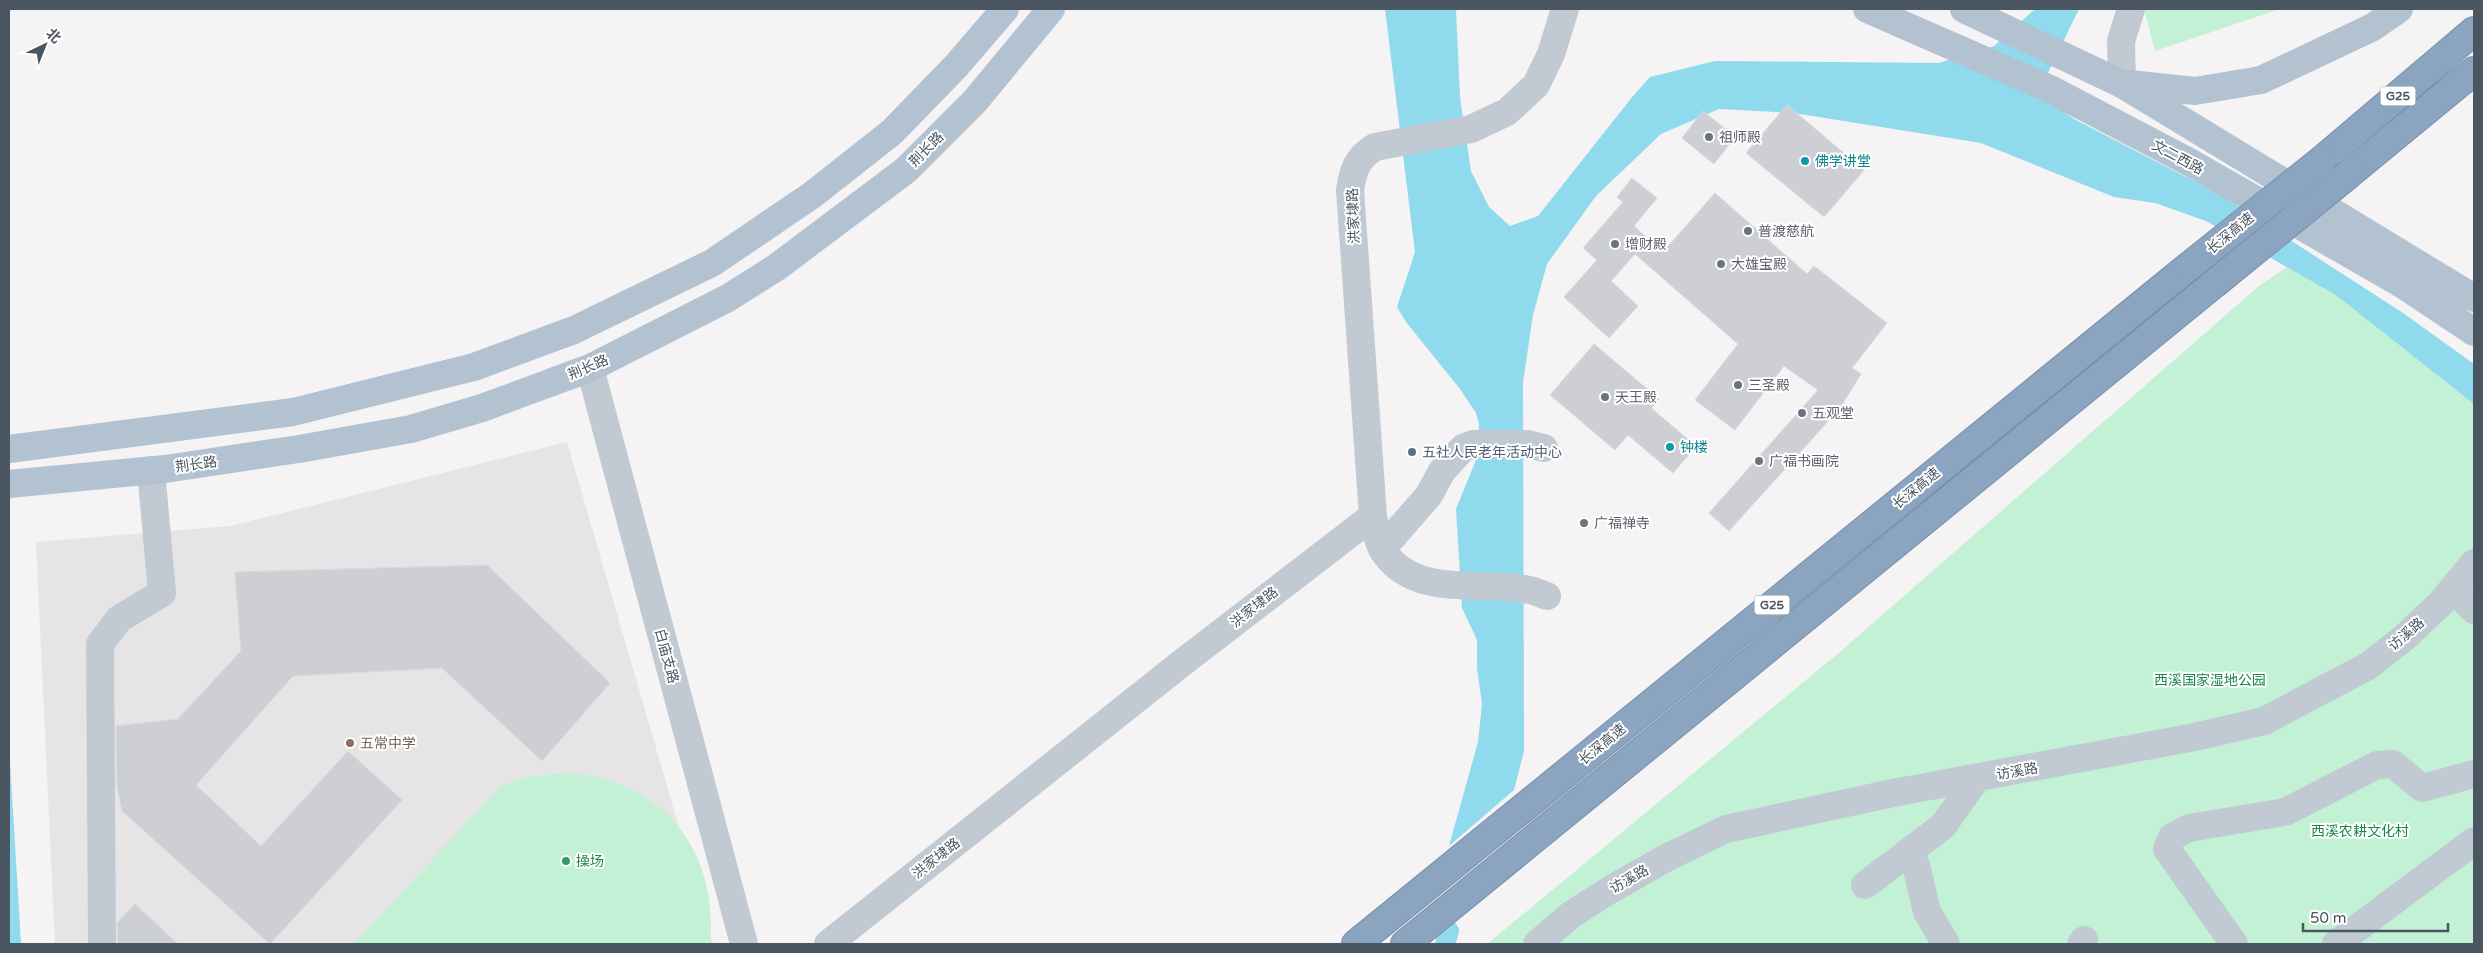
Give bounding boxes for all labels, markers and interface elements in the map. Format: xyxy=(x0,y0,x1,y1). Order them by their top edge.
north arrow xyxy=(20,20,70,70)
text: 北 xyxy=(43,25,64,47)
road number: G25 xyxy=(2380,86,2416,105)
street label: 荆长路 xyxy=(905,128,947,170)
place label: 祖师殿 xyxy=(1719,129,1761,146)
marker: 祖师殿 xyxy=(1703,131,1715,143)
street label: 文二西路 xyxy=(2149,137,2206,178)
place label: 佛学讲堂 xyxy=(1815,153,1871,170)
marker: 佛学讲堂 xyxy=(1799,155,1811,167)
street label: 洪家埭路 xyxy=(1344,188,1363,244)
street label: 长深高速 xyxy=(2203,209,2257,258)
place label: 普渡慈航 xyxy=(1758,223,1814,240)
marker: 普渡慈航 xyxy=(1742,225,1754,237)
place label: 增财殿 xyxy=(1625,236,1667,253)
marker: 增财殿 xyxy=(1609,238,1621,250)
place label: 大雄宝殿 xyxy=(1731,256,1787,273)
marker: 大雄宝殿 xyxy=(1715,258,1727,270)
street label: 荆长路 xyxy=(566,351,611,383)
place label: 三圣殿 xyxy=(1748,377,1790,394)
marker: 三圣殿 xyxy=(1732,379,1744,391)
place label: 天王殿 xyxy=(1615,389,1657,406)
marker: 天王殿 xyxy=(1599,391,1611,403)
place label: 五观堂 xyxy=(1812,405,1854,422)
marker: 五观堂 xyxy=(1796,407,1808,419)
place label: 钟楼 xyxy=(1680,439,1708,456)
marker: 钟楼 xyxy=(1664,441,1676,453)
place label: 五社人民老年活动中心 xyxy=(1422,444,1562,461)
marker: 五社人民老年活动中心 xyxy=(1406,446,1418,458)
street label: 荆长路 xyxy=(174,453,218,476)
place label: 广福书画院 xyxy=(1769,453,1839,470)
marker: 广福书画院 xyxy=(1753,455,1765,467)
street label: 长深高速 xyxy=(1889,464,1943,513)
place label: 广福禅寺 xyxy=(1594,515,1650,532)
marker: 广福禅寺 xyxy=(1578,517,1590,529)
street label: 洪家埭路 xyxy=(1227,583,1282,631)
road number: G25 xyxy=(1754,596,1790,614)
street label: 访溪路 xyxy=(2385,614,2428,655)
street label: 白庙支路 xyxy=(651,627,682,685)
park label: 西溪国家湿地公园 xyxy=(2154,672,2266,689)
street label: 长深高速 xyxy=(1575,720,1629,769)
place label: 五常中学 xyxy=(360,735,416,752)
marker: 五常中学 xyxy=(344,737,356,749)
street label: 访溪路 xyxy=(1995,759,2039,784)
park label: 西溪农耕文化村 xyxy=(2311,823,2409,840)
street label: 洪家埭路 xyxy=(909,834,964,882)
place label: 操场 xyxy=(576,853,604,870)
marker: 操场 xyxy=(560,855,572,867)
street label: 访溪路 xyxy=(1607,862,1652,897)
scale bar xyxy=(2303,900,2448,932)
text: 50 m xyxy=(2310,909,2347,927)

